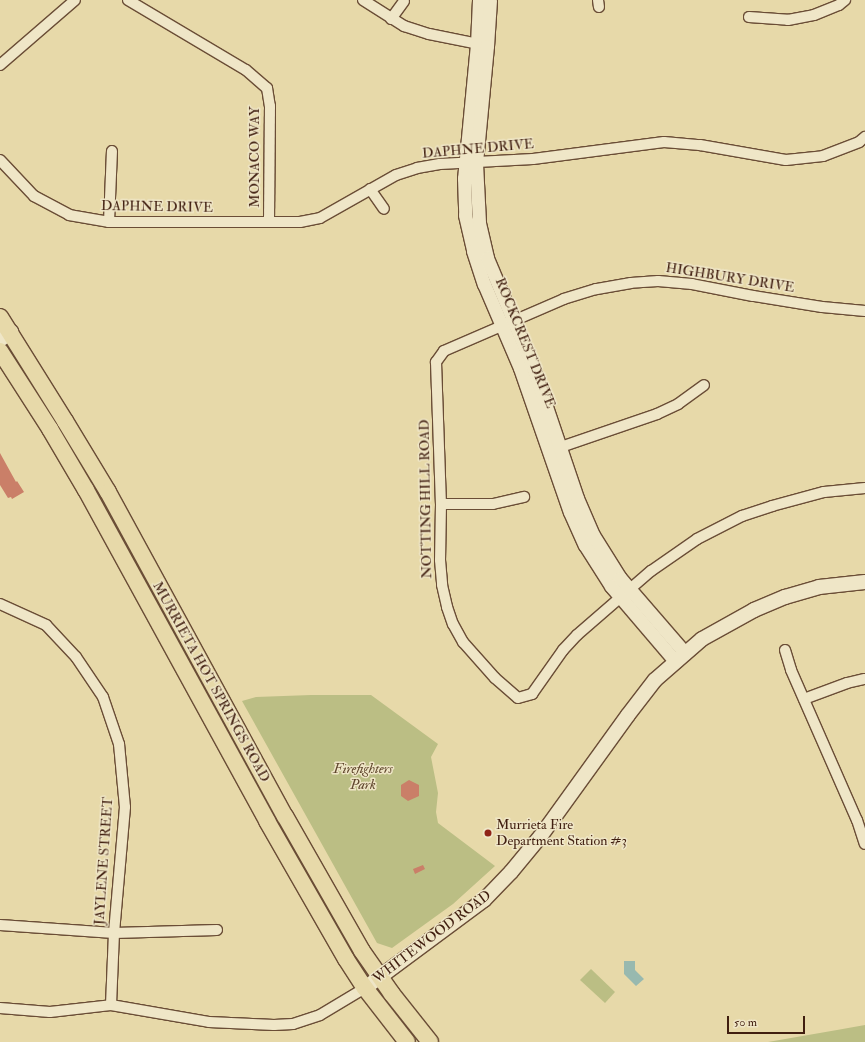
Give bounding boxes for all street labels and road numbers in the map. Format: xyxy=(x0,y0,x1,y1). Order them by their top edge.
street label: MONACO WAY xyxy=(247,106,263,208)
street label: DAPHNE DRIVE xyxy=(421,136,535,162)
street label: DAPHNE DRIVE xyxy=(101,198,213,216)
street label: HIGHBURY DRIVE xyxy=(664,260,796,296)
street label: ROCKCREST DRIVE xyxy=(491,275,559,411)
street label: NOTTING HILL ROAD xyxy=(416,419,436,579)
street label: MURRIETA HOT SPRINGS ROAD xyxy=(149,579,273,785)
street label: JAYLENE STREET xyxy=(91,796,117,926)
street label: WHITEWOOD ROAD xyxy=(369,887,495,987)

